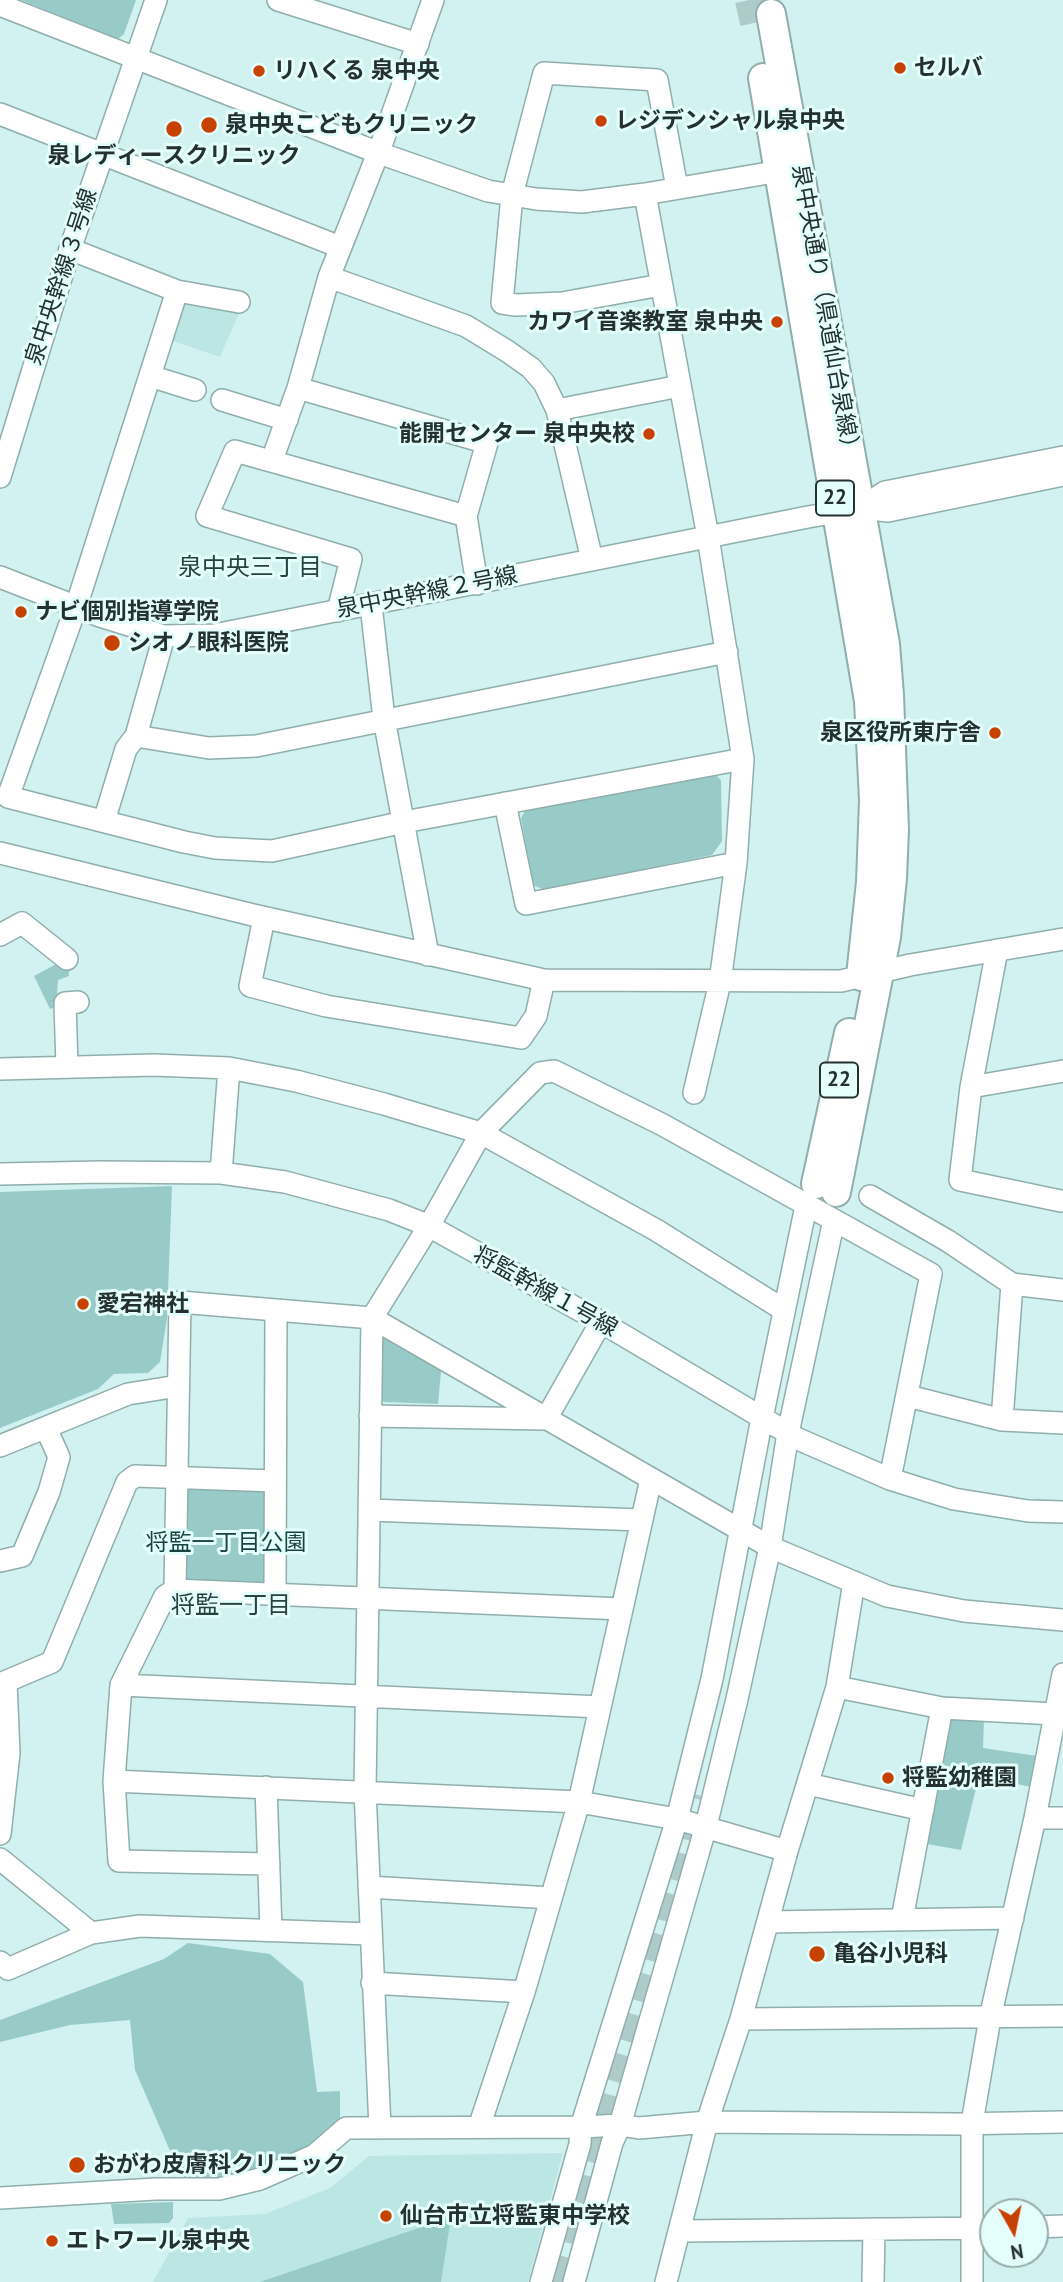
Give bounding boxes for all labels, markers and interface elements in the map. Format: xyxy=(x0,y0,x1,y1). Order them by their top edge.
place label: セルバ xyxy=(914,54,983,82)
place label: リハくる 泉中央 xyxy=(273,57,440,85)
marker: セルバ xyxy=(892,60,908,76)
marker: リハくる 泉中央 xyxy=(251,63,267,79)
place label: レジデンシャル泉中央 xyxy=(615,107,845,135)
place label: 泉中央こどもクリニック xyxy=(225,111,478,139)
marker: レジデンシャル泉中央 xyxy=(593,113,609,129)
marker: 泉中央こどもクリニック xyxy=(199,115,219,135)
marker: 泉レディースクリニック xyxy=(164,119,184,139)
place label: 泉レディースクリニック xyxy=(48,142,300,170)
street label: 泉中央通り（県道仙台泉線） xyxy=(785,162,865,462)
street label: 泉中央幹線３号線 xyxy=(20,185,104,369)
place label: カワイ音楽教室 泉中央 xyxy=(527,308,763,336)
marker: カワイ音楽教室 泉中央 xyxy=(769,314,785,330)
place label: 能開センター 泉中央校 xyxy=(399,420,635,448)
marker: 能開センター 泉中央校 xyxy=(641,426,657,442)
road number: 22 xyxy=(816,480,854,516)
district label: 泉中央三丁目 xyxy=(178,554,322,582)
street label: 泉中央幹線２号線 xyxy=(334,562,520,624)
place label: ナビ個別指導学院 xyxy=(35,598,219,626)
marker: ナビ個別指導学院 xyxy=(13,604,29,620)
place label: シオノ眼科医院 xyxy=(128,629,289,657)
marker: シオノ眼科医院 xyxy=(102,633,122,653)
place label: 泉区役所東庁舎 xyxy=(820,719,981,747)
marker: 泉区役所東庁舎 xyxy=(987,725,1003,741)
road number: 22 xyxy=(820,1062,858,1098)
street label: 将監幹線１号線 xyxy=(468,1241,622,1343)
place label: 愛宕神社 xyxy=(97,1290,189,1318)
marker: 愛宕神社 xyxy=(75,1296,91,1312)
park label: 将監一丁目公園 xyxy=(146,1529,306,1557)
district label: 将監一丁目 xyxy=(171,1592,291,1620)
place label: 将監幼稚園 xyxy=(902,1764,1017,1792)
marker: 将監幼稚園 xyxy=(880,1770,896,1786)
place label: 亀谷小児科 xyxy=(833,1940,948,1968)
marker: 亀谷小児科 xyxy=(807,1944,827,1964)
place label: おがわ皮膚科クリニック xyxy=(93,2151,346,2179)
marker: おがわ皮膚科クリニック xyxy=(67,2155,87,2175)
north arrow xyxy=(979,2198,1049,2268)
place label: 仙台市立将監東中学校 xyxy=(400,2202,630,2230)
marker: 仙台市立将監東中学校 xyxy=(378,2208,394,2224)
place label: エトワール泉中央 xyxy=(66,2227,250,2255)
marker: エトワール泉中央 xyxy=(44,2233,60,2249)
text: N xyxy=(1009,2239,1025,2265)

